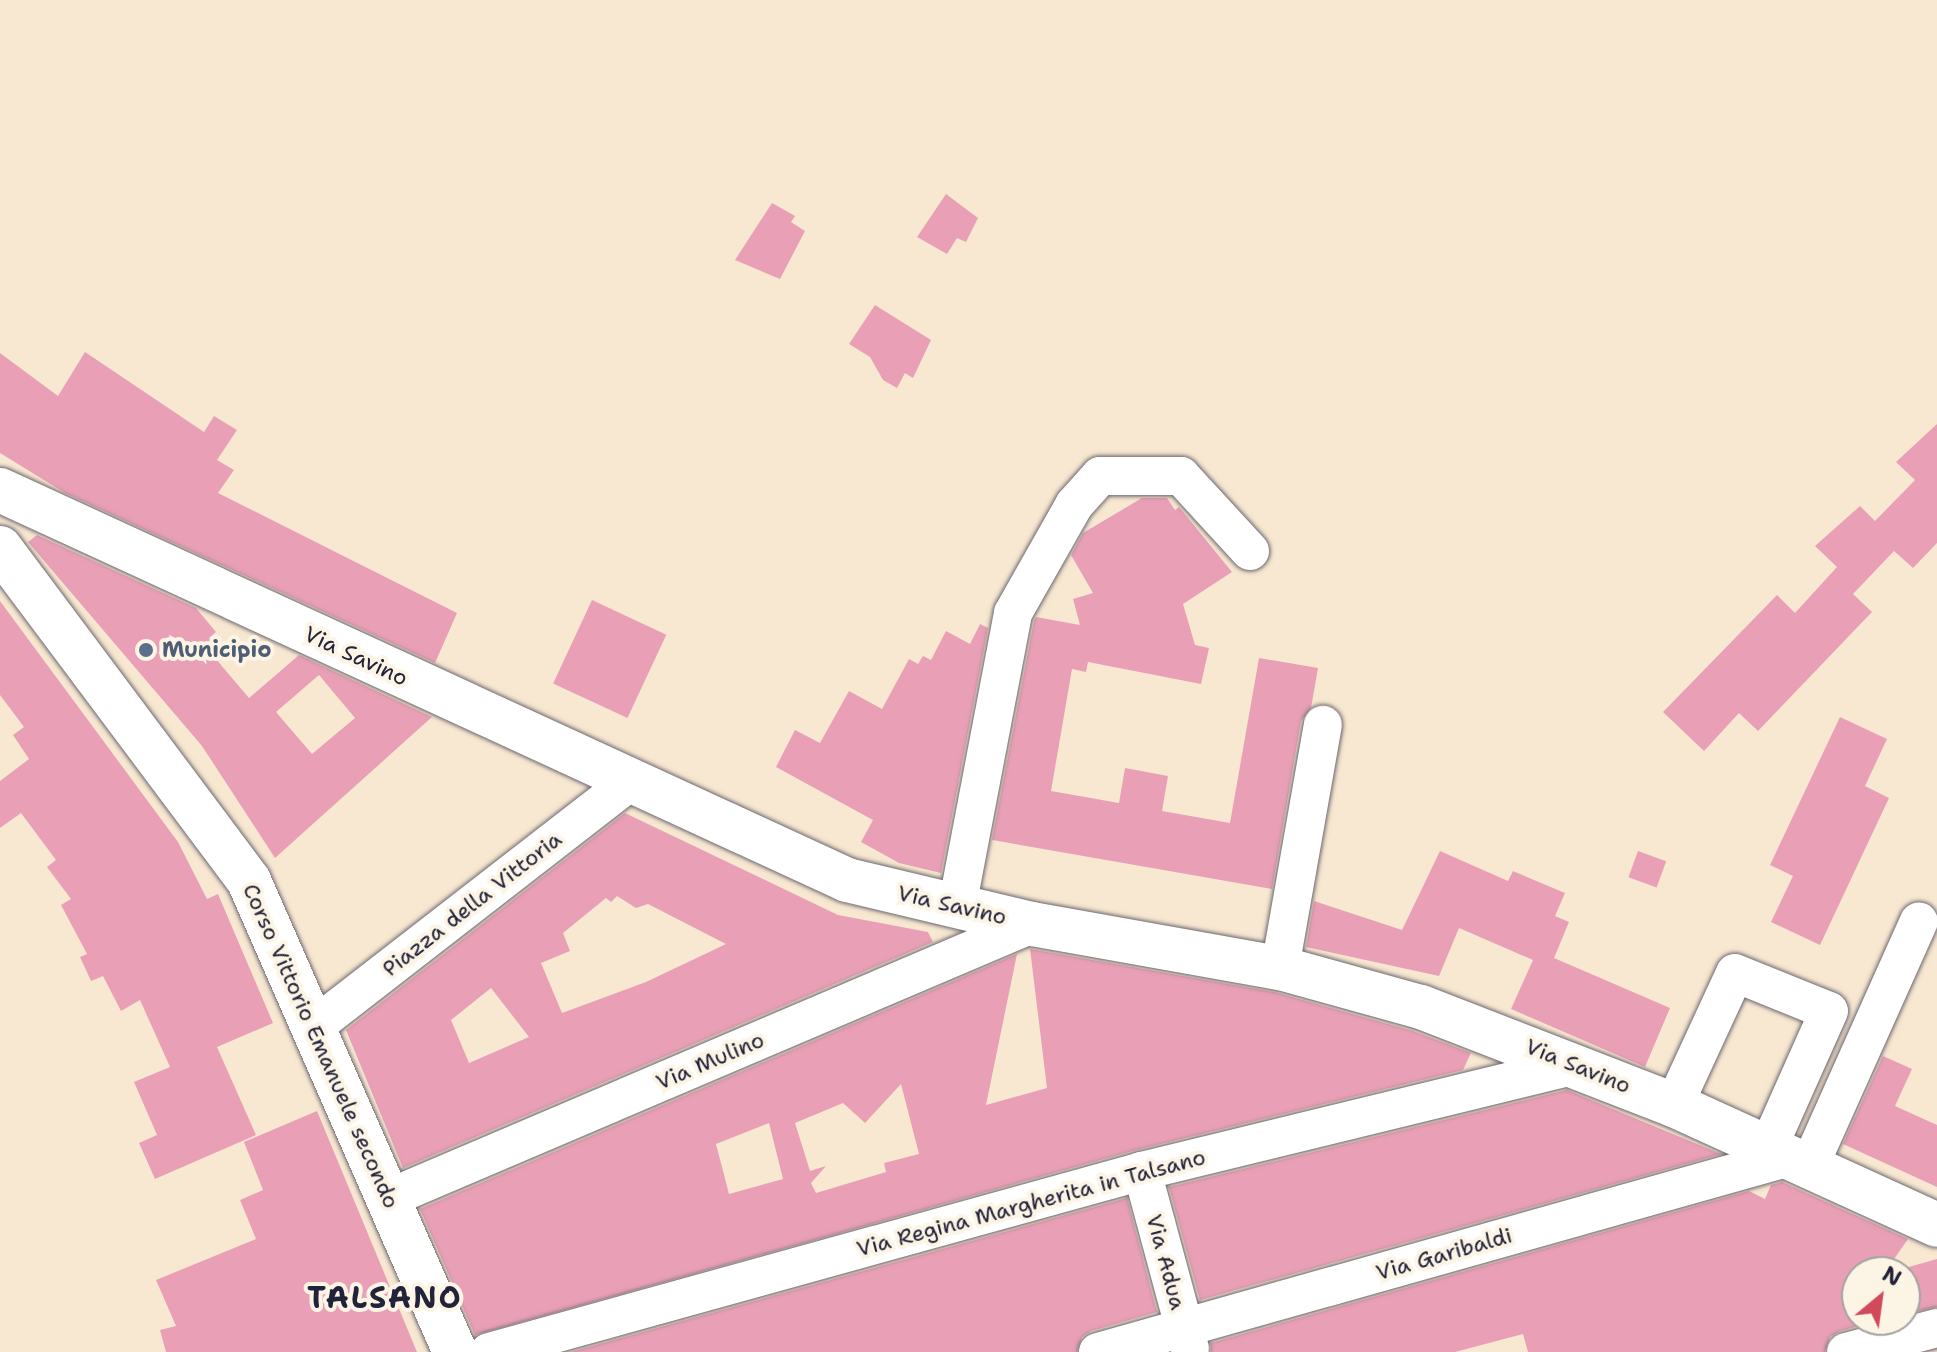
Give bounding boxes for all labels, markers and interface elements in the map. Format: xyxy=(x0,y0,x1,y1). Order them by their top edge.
street label: Via Savino xyxy=(300,621,412,691)
place label: Municipio xyxy=(162,637,271,663)
marker: Municipio xyxy=(137,641,155,659)
street label: Piazza della Vittoria xyxy=(377,826,567,982)
street label: Corso Vittorio Emanuele secondo xyxy=(237,880,405,1212)
street label: Via Savino xyxy=(895,880,1009,930)
street label: Via Mulino xyxy=(652,1026,768,1096)
street label: Via Savino xyxy=(1522,1033,1634,1099)
street label: Via Regina Margherita in Talsano xyxy=(854,1144,1208,1262)
street label: Via Adua xyxy=(1141,1211,1191,1313)
street label: Via Garibaldi xyxy=(1373,1222,1515,1286)
north arrow xyxy=(1841,1256,1921,1336)
text: N xyxy=(1877,1259,1907,1293)
district label: TALSANO xyxy=(307,1280,463,1316)

